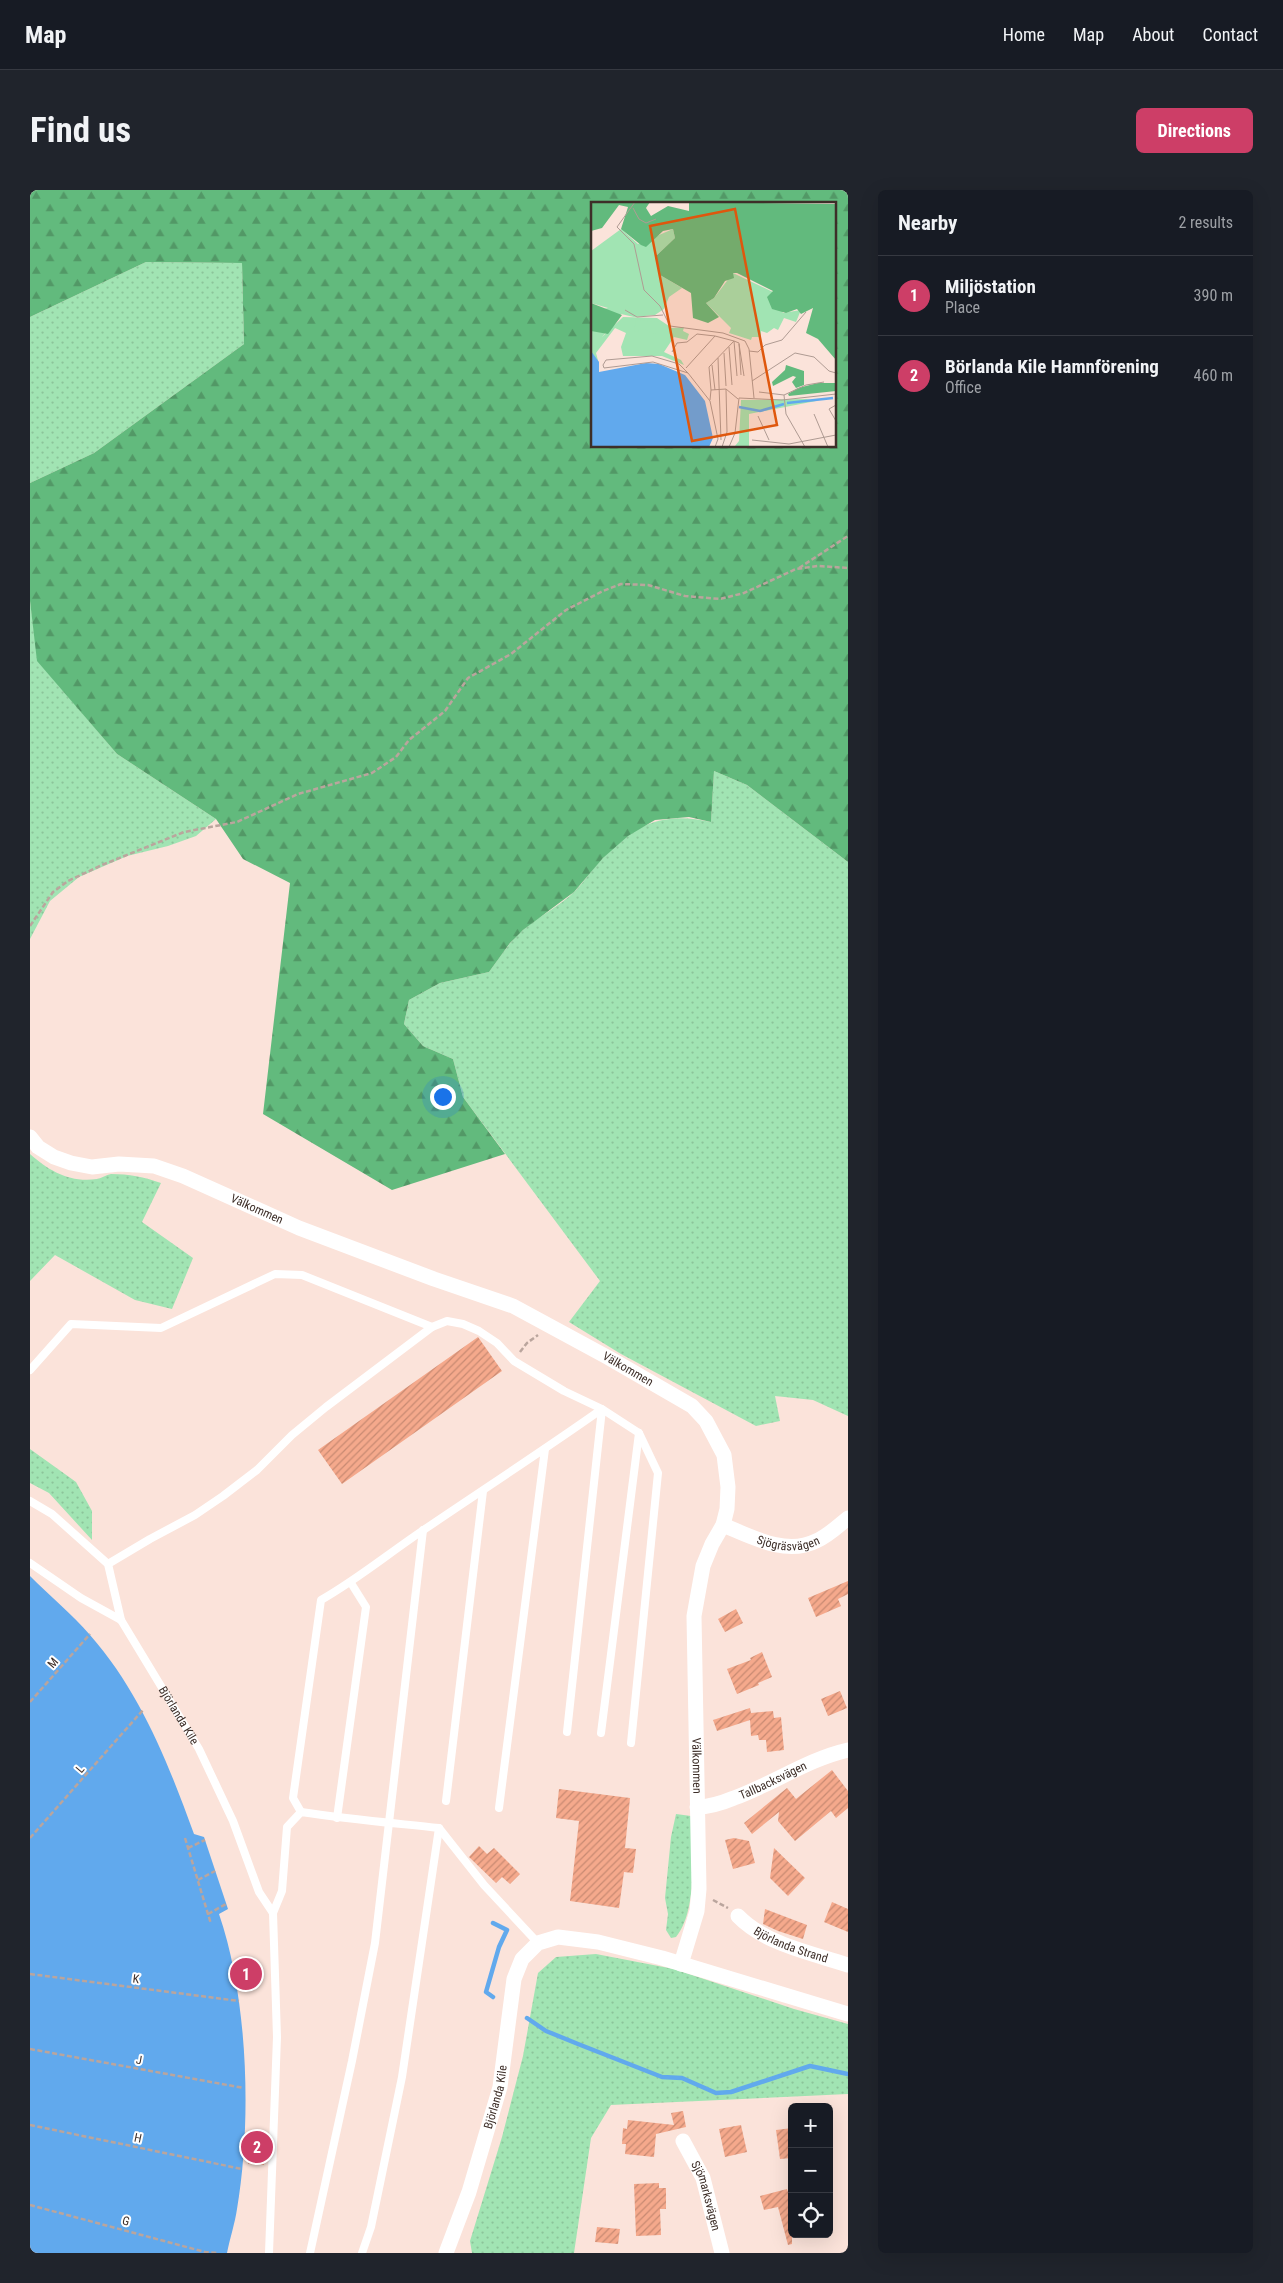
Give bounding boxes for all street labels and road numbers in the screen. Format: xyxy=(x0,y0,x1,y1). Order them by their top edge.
street label: Välkommen xyxy=(229,1191,286,1227)
street label: Välkommen xyxy=(600,1349,656,1389)
street label: Sjögräsvägen xyxy=(755,1533,822,1554)
street label: M xyxy=(45,1655,61,1671)
street label: Björlanda Kile xyxy=(156,1684,202,1747)
street label: Välkommen xyxy=(689,1738,704,1794)
street label: Tallbacksvägen xyxy=(737,1758,809,1802)
street label: L xyxy=(73,1762,87,1776)
street label: Björlanda Strand xyxy=(751,1924,830,1965)
street label: K xyxy=(132,1972,141,1986)
street label: J xyxy=(135,2053,143,2067)
street label: Björlanda Kile xyxy=(481,2064,510,2131)
street label: H xyxy=(133,2130,143,2146)
street label: Sjömarksvägen xyxy=(688,2159,723,2232)
street label: G xyxy=(121,2213,131,2229)

